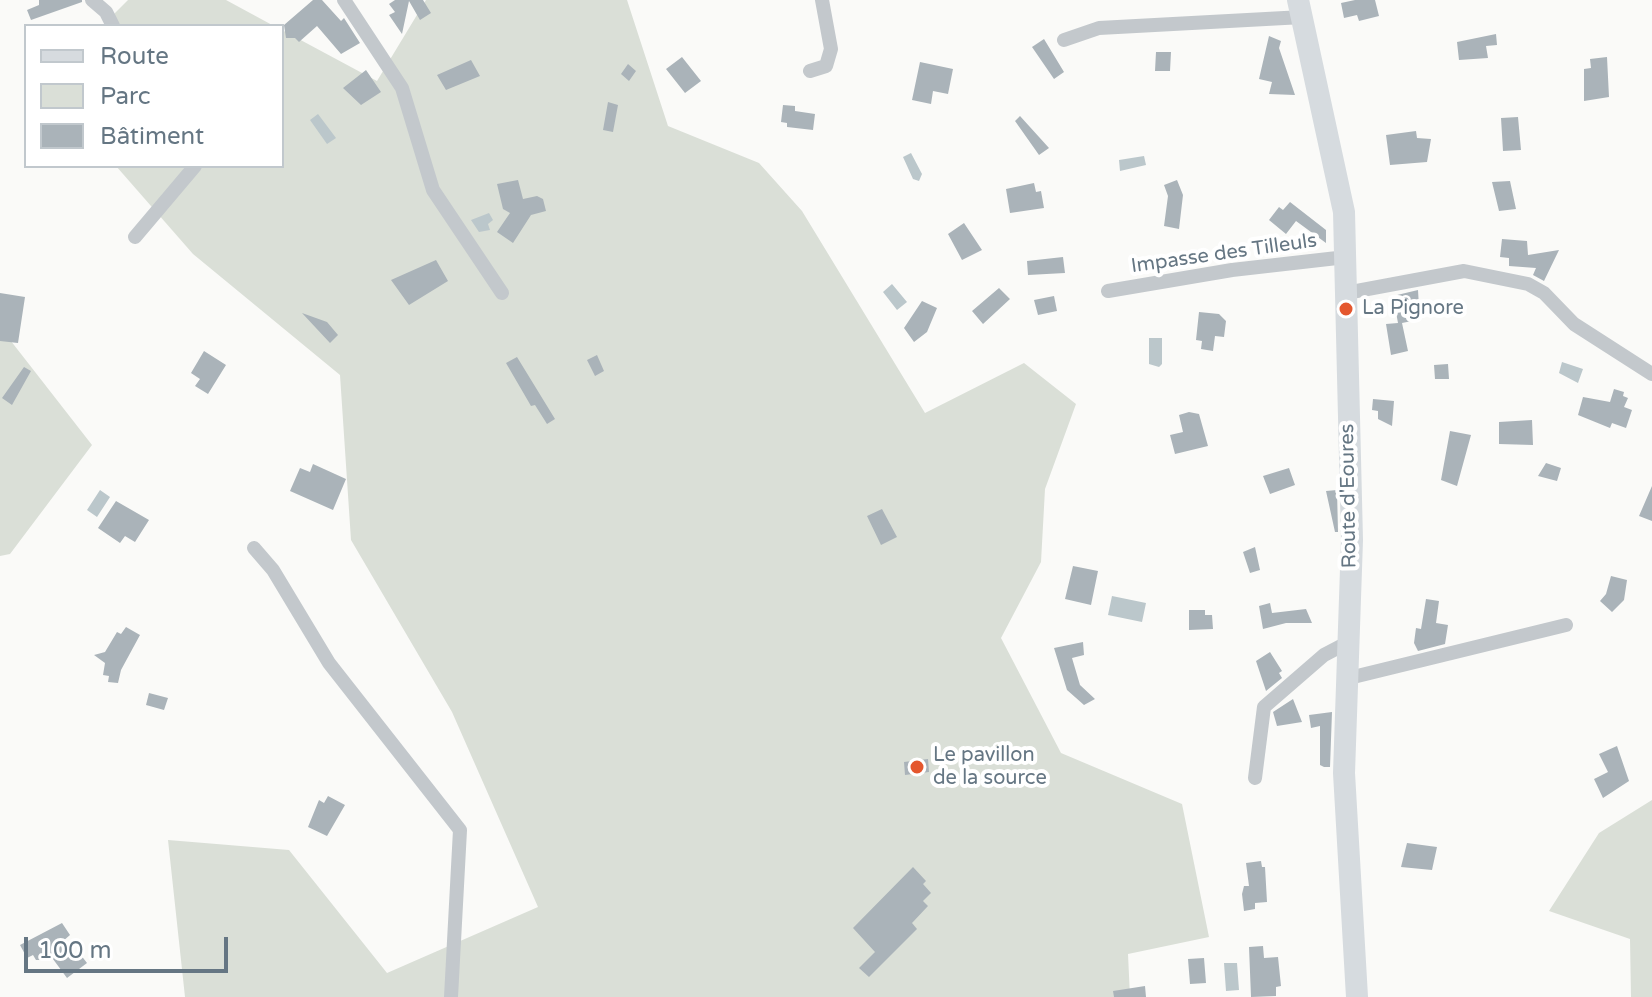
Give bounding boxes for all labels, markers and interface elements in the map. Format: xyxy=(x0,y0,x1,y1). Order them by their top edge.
legend xyxy=(24,24,284,168)
text: Route xyxy=(100,42,169,71)
text: Parc xyxy=(100,82,151,111)
text: Bâtiment xyxy=(100,122,204,151)
street label: Impasse des Tilleuls xyxy=(1130,229,1318,279)
place label: La Pignore xyxy=(1362,297,1464,321)
marker: La Pignore xyxy=(1337,300,1355,318)
street label: Route d'Eoures xyxy=(1336,423,1362,569)
place label: Le pavillon de la source xyxy=(933,744,1047,791)
marker: Le pavillon de la source xyxy=(908,758,926,776)
scale bar xyxy=(28,921,232,971)
text: 100 m xyxy=(38,936,112,965)

